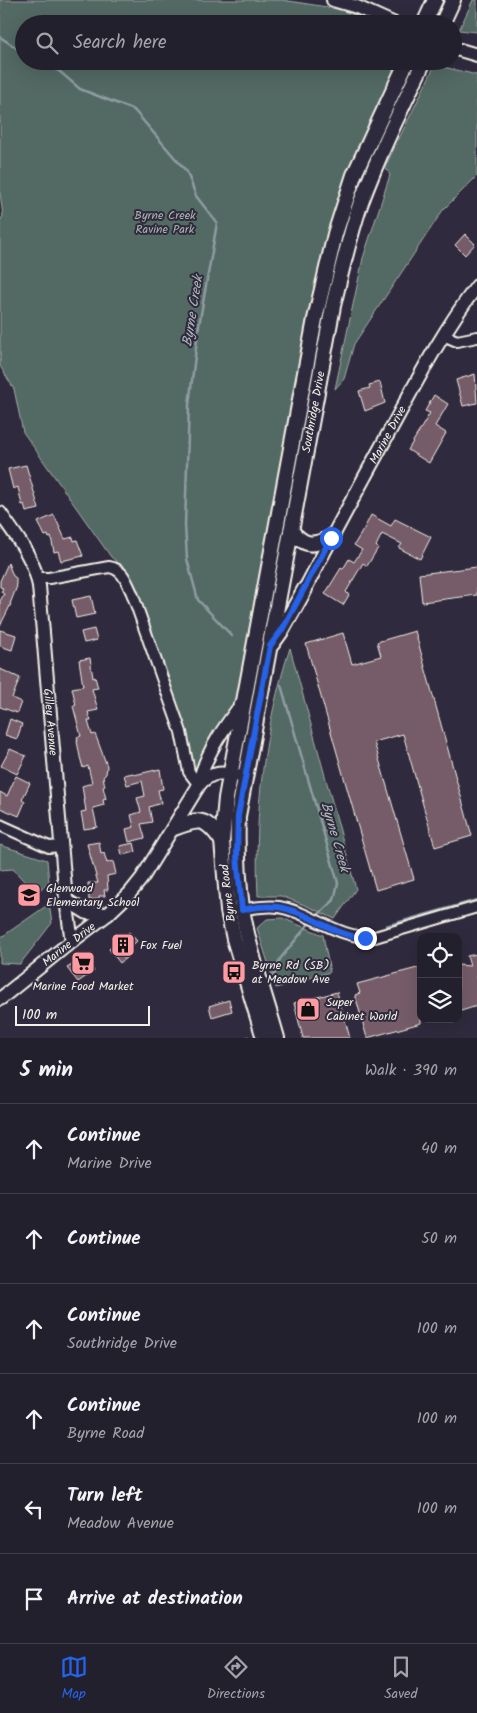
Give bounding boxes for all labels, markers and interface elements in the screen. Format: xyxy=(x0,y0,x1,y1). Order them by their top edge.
search box xyxy=(15,15,462,70)
text: Search here xyxy=(73,28,167,58)
icon: search xyxy=(33,29,61,57)
park label: Byrne Creek Ravine Park xyxy=(134,206,196,239)
water label: Byrne Creek xyxy=(177,271,210,348)
street label: Southridge Drive xyxy=(296,369,330,454)
street label: Marine Drive xyxy=(364,402,412,467)
route start xyxy=(320,527,343,550)
street label: Gilley Avenue xyxy=(38,688,63,757)
water label: Byrne Creek xyxy=(315,800,356,877)
street label: Byrne Road xyxy=(215,862,241,923)
place label: Glenwood Elementary School xyxy=(46,879,139,912)
school or university icon: Glenwood Elementary School xyxy=(16,882,42,908)
street label: Marine Drive xyxy=(38,917,100,971)
route end xyxy=(354,927,377,950)
building icon: Fox Fuel xyxy=(110,932,136,958)
map controls xyxy=(417,933,462,1023)
button: locate xyxy=(417,933,462,978)
place label: Fox Fuel xyxy=(140,936,182,955)
supermarket icon: Marine Food Market xyxy=(70,950,96,976)
place label: Byrne Rd (SB) at Meadow Ave xyxy=(252,956,330,989)
bus stop icon: Byrne Rd (SB) at Meadow Ave xyxy=(221,959,247,985)
place label: Marine Food Market xyxy=(32,977,134,996)
button: layers xyxy=(417,978,462,1023)
place label: Super Cabinet World xyxy=(326,993,398,1026)
shop icon: Super Cabinet World xyxy=(295,996,321,1022)
scale bar xyxy=(15,1003,150,1026)
text: 100 m xyxy=(22,1004,57,1026)
text: 5 min xyxy=(20,1054,73,1087)
text: Walk · 390 m xyxy=(365,1058,457,1083)
text: Continue xyxy=(67,1121,140,1151)
icon: ahead xyxy=(20,1135,48,1163)
text: 40 m xyxy=(421,1136,457,1161)
text: Marine Drive xyxy=(67,1151,152,1176)
text: Continue xyxy=(67,1224,140,1254)
icon: ahead xyxy=(20,1225,48,1253)
text: 50 m xyxy=(421,1226,457,1251)
text: Continue xyxy=(67,1301,140,1331)
icon: ahead xyxy=(20,1315,48,1343)
text: 100 m xyxy=(417,1316,457,1341)
text: Southridge Drive xyxy=(67,1331,177,1356)
text: Continue xyxy=(67,1391,140,1421)
icon: ahead xyxy=(20,1405,48,1433)
text: 100 m xyxy=(417,1406,457,1431)
text: Byrne Road xyxy=(67,1421,144,1446)
text: Turn left xyxy=(67,1481,142,1511)
icon: left xyxy=(20,1495,48,1523)
text: 100 m xyxy=(417,1496,457,1521)
text: Meadow Avenue xyxy=(67,1511,174,1536)
text: Arrive at destination xyxy=(67,1584,243,1614)
icon: arrive xyxy=(20,1585,48,1613)
tab: Map xyxy=(60,1653,88,1705)
tab: Directions xyxy=(207,1653,265,1705)
tab: Saved xyxy=(384,1653,417,1705)

